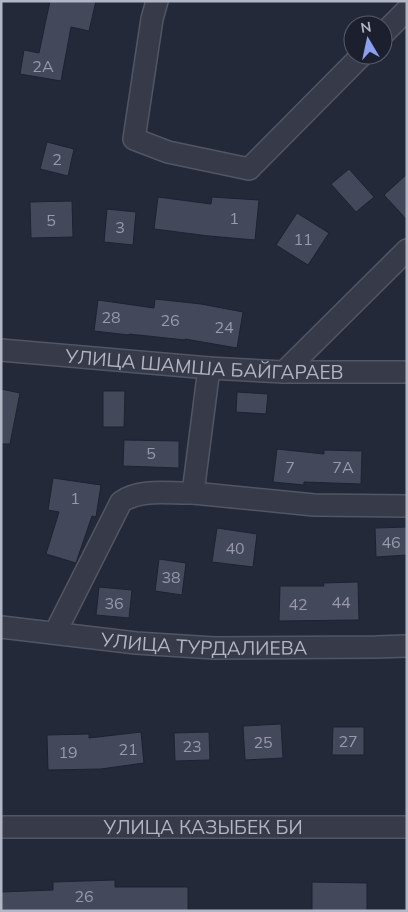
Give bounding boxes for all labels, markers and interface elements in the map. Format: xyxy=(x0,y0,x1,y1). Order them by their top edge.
north arrow xyxy=(343,15,393,65)
text: N xyxy=(359,17,373,37)
house number: 2А xyxy=(32,56,54,76)
house number: 2 xyxy=(52,149,62,169)
house number: 1 xyxy=(229,208,239,228)
house number: 5 xyxy=(46,210,56,230)
house number: 3 xyxy=(115,217,125,237)
house number: 11 xyxy=(293,229,313,249)
house number: 28 xyxy=(101,307,121,327)
house number: 26 xyxy=(160,310,180,330)
house number: 24 xyxy=(214,317,234,337)
street label: УЛИЦА ШАМША БАЙГАРАЕВ xyxy=(63,344,343,384)
house number: 5 xyxy=(146,443,156,463)
house number: 7 xyxy=(285,457,295,477)
house number: 7А xyxy=(332,457,354,477)
house number: 1 xyxy=(70,488,80,508)
house number: 46 xyxy=(381,532,401,552)
house number: 40 xyxy=(225,538,245,558)
house number: 38 xyxy=(161,567,181,587)
house number: 44 xyxy=(331,592,351,612)
house number: 36 xyxy=(104,593,124,613)
house number: 42 xyxy=(288,594,308,614)
street label: УЛИЦА ТУРДАЛИЕВА xyxy=(98,627,307,660)
house number: 27 xyxy=(338,731,358,751)
house number: 25 xyxy=(253,732,273,752)
house number: 23 xyxy=(182,736,202,756)
house number: 21 xyxy=(118,739,138,759)
house number: 19 xyxy=(58,742,78,762)
street label: УЛИЦА КАЗЫБЕК БИ xyxy=(102,815,303,839)
house number: 26 xyxy=(74,886,94,906)

